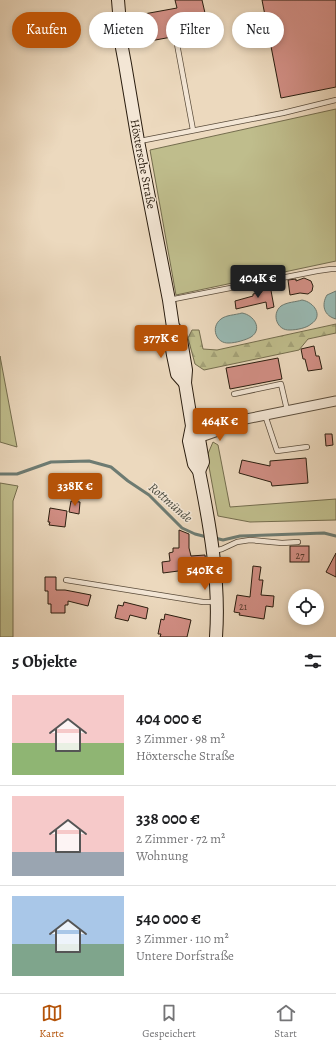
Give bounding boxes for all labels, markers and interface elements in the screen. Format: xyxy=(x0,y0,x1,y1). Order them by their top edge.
chip: Kaufen xyxy=(12,12,81,48)
chip: Mieten xyxy=(89,12,158,48)
chip: Filter xyxy=(166,12,224,48)
chip: Neu xyxy=(232,12,284,48)
street label: Höxtersche Straße xyxy=(126,118,160,210)
pin: 404K € xyxy=(225,265,291,299)
text: 404K € xyxy=(239,269,277,286)
pin: 377K € xyxy=(128,325,194,359)
text: 377K € xyxy=(144,329,178,346)
pin: 464K € xyxy=(187,408,253,442)
text: 464K € xyxy=(202,412,238,429)
pin: 338K € xyxy=(42,473,108,507)
text: 338K € xyxy=(57,477,93,494)
water label: Rottmünde xyxy=(145,479,196,526)
house number: 27 xyxy=(296,549,305,562)
pin: 540K € xyxy=(172,557,238,591)
text: 540K € xyxy=(187,561,223,578)
map controls xyxy=(288,589,324,625)
button: locate xyxy=(288,589,324,625)
house number: 21 xyxy=(239,600,248,613)
text: 5 Objekte xyxy=(12,650,77,673)
icon: filters xyxy=(302,650,324,672)
text: 404 000 € xyxy=(136,707,202,730)
icon: home xyxy=(44,711,92,759)
text: 3 Zimmer · 98 m² xyxy=(136,730,225,747)
text: Höxtersche Straße xyxy=(136,747,235,764)
text: 338 000 € xyxy=(136,807,200,830)
icon: home xyxy=(44,812,92,860)
text: 2 Zimmer · 72 m² xyxy=(136,830,225,847)
text: Wohnung xyxy=(136,847,188,864)
text: 540 000 € xyxy=(136,907,201,930)
icon: home xyxy=(44,912,92,960)
text: 3 Zimmer · 110 m² xyxy=(136,930,229,947)
text: Untere Dorfstraße xyxy=(136,947,234,964)
tab: Karte xyxy=(39,1002,64,1041)
tab: Gespeichert xyxy=(142,1002,196,1041)
tab: Start xyxy=(274,1002,297,1041)

